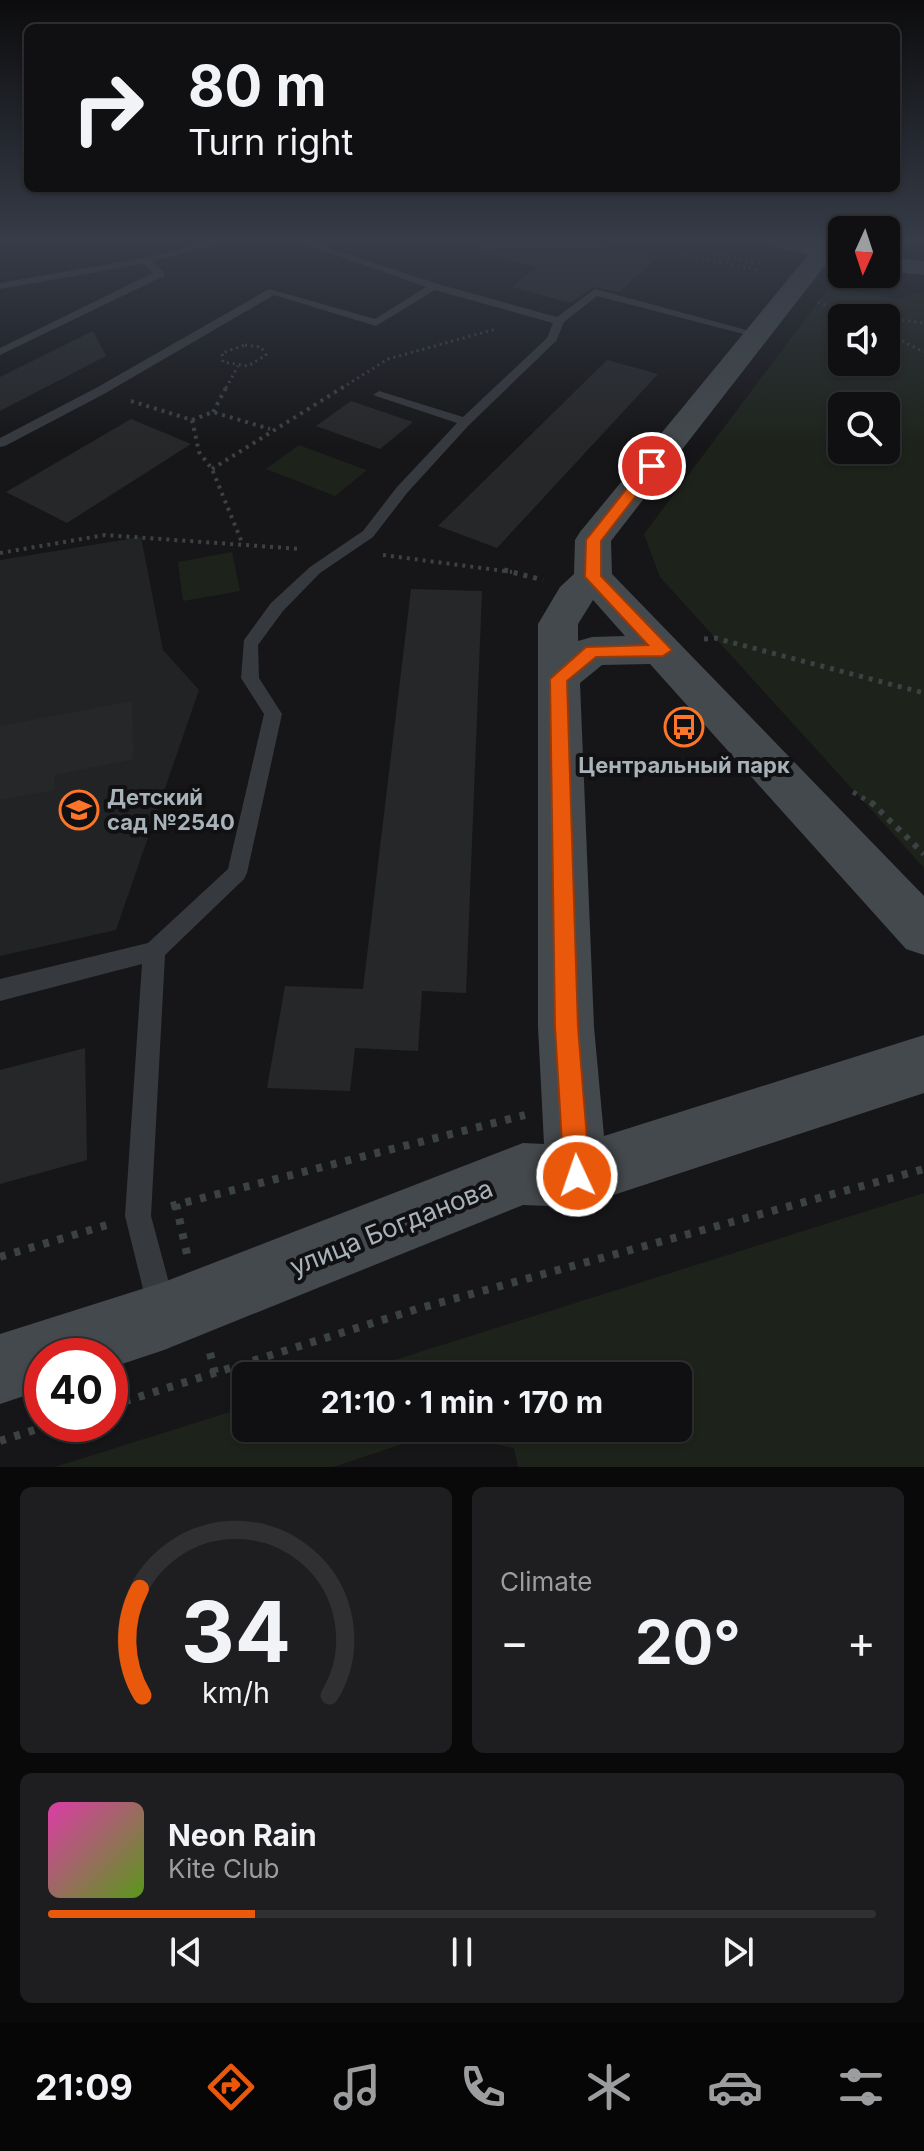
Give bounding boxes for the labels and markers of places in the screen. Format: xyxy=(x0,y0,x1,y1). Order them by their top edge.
pin xyxy=(618,432,686,500)
bus stop icon: Центральный парк xyxy=(663,706,705,748)
place label: Центральный парк xyxy=(578,752,790,778)
place label: Детский сад №2540 xyxy=(107,784,235,835)
school or university icon: Детский сад №2540 xyxy=(58,789,100,831)

